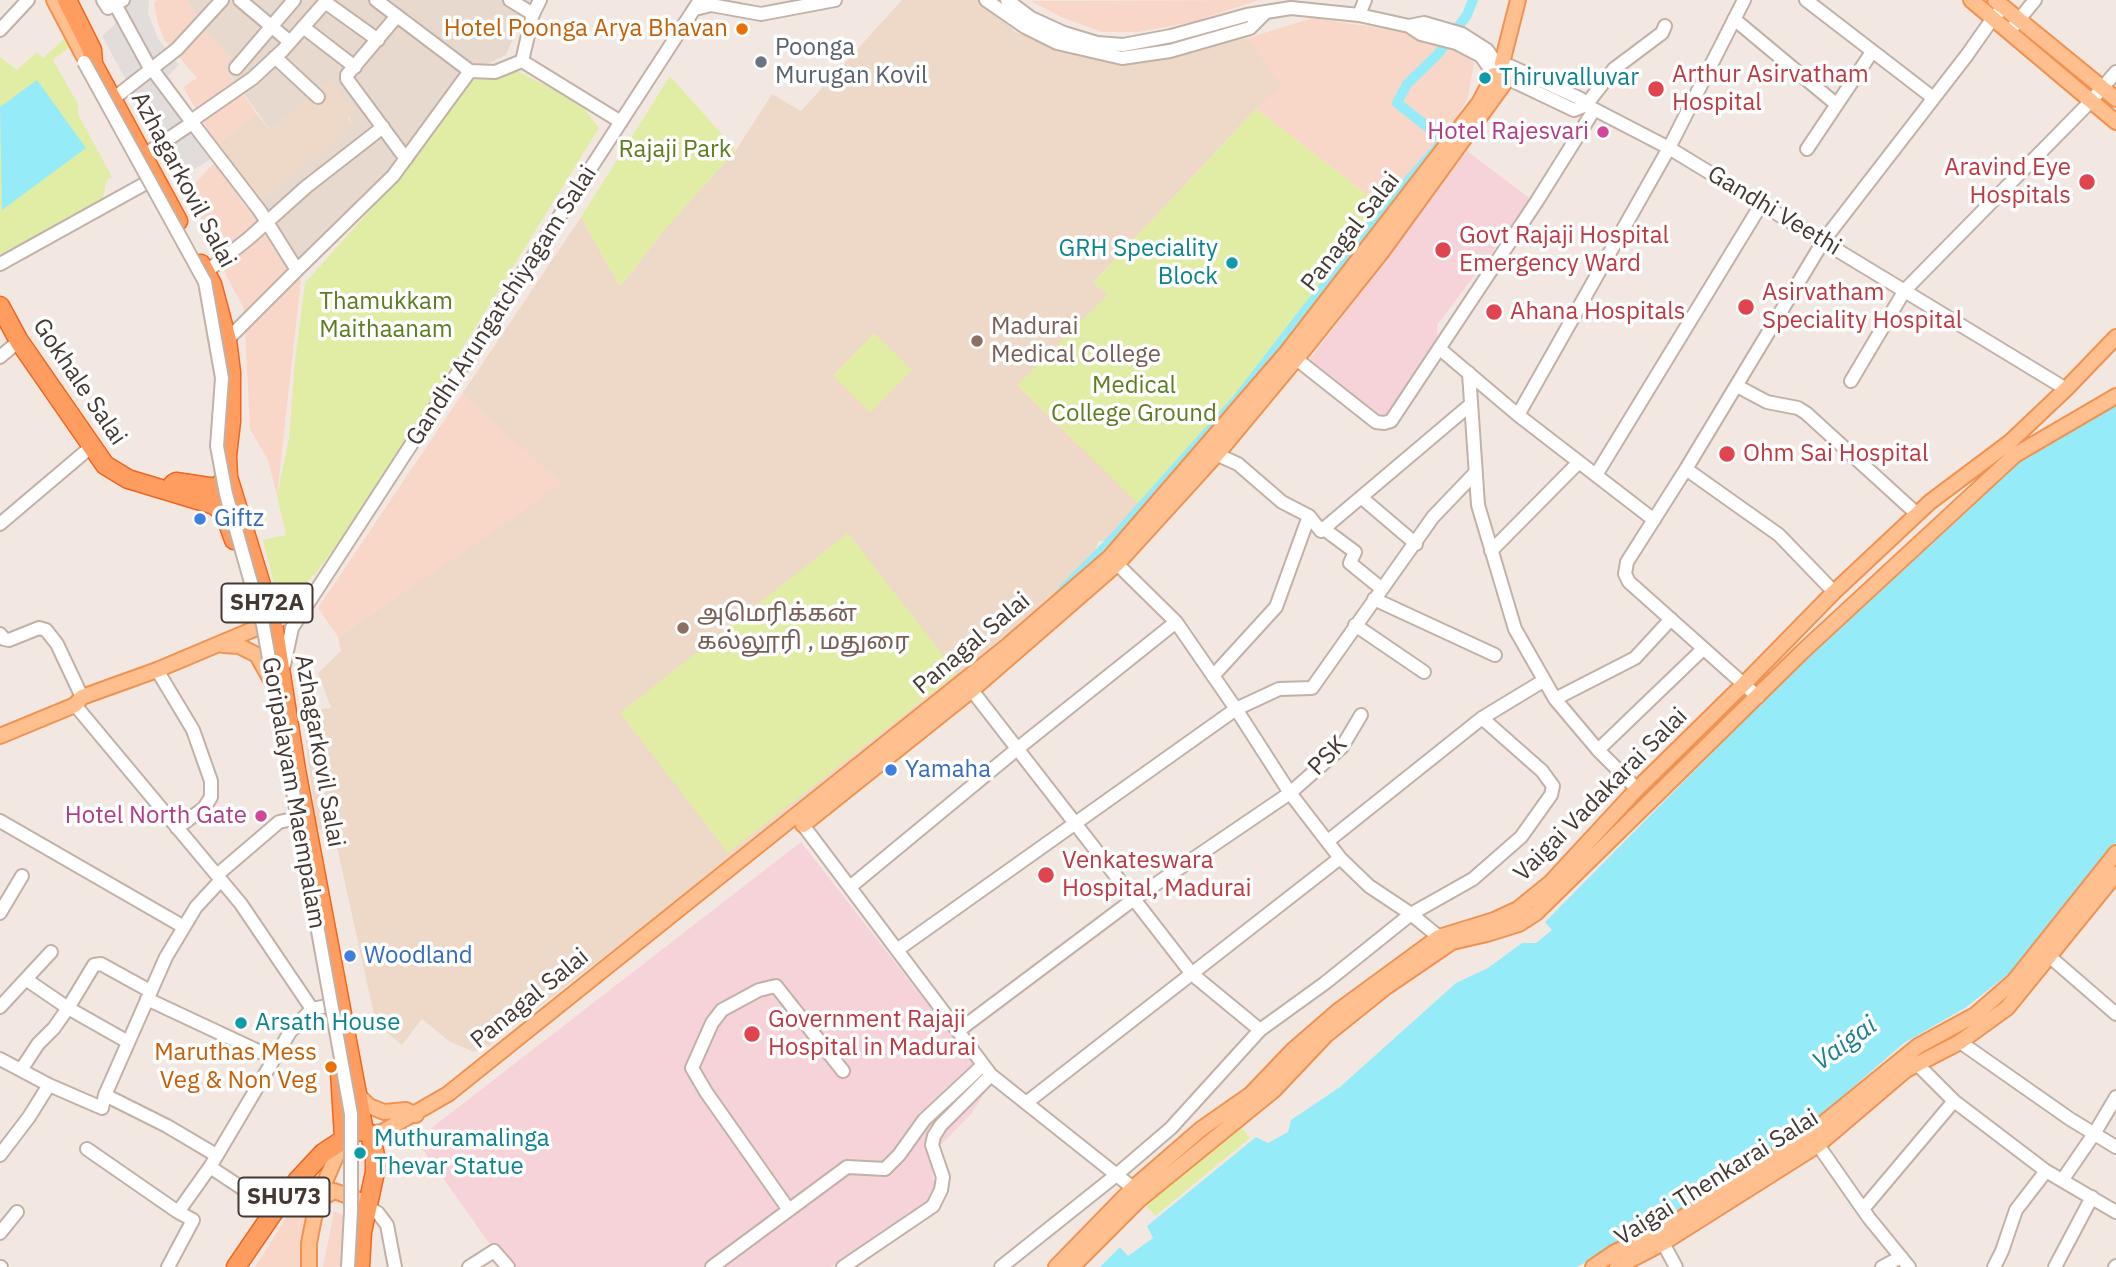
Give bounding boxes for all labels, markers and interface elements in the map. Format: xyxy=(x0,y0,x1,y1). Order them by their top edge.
place label: Hotel Poonga Arya Bhavan xyxy=(444,15,728,43)
marker: Hotel Poonga Arya Bhavan xyxy=(734,21,750,37)
place label: Poonga Murugan Kovil xyxy=(775,34,927,90)
marker: Poonga Murugan Kovil xyxy=(753,54,769,70)
place label: Arthur Asirvatham Hospital xyxy=(1672,61,1869,117)
place label: Thiruvalluvar xyxy=(1499,64,1639,92)
marker: Thiruvalluvar xyxy=(1477,70,1493,86)
marker: Arthur Asirvatham Hospital xyxy=(1646,79,1666,99)
street label: Azhagarkovil Salai xyxy=(125,87,241,273)
place label: Hotel Rajesvari xyxy=(1427,118,1589,146)
marker: Hotel Rajesvari xyxy=(1595,124,1611,140)
park label: Rajaji Park xyxy=(619,136,731,164)
place label: Aravind Eye Hospitals xyxy=(1944,154,2071,210)
street label: Gandhi Veethi xyxy=(1702,160,1846,262)
street label: Gandhi Arungatchiyagam Salai xyxy=(401,161,603,451)
street label: Panagal Salai xyxy=(1296,167,1406,297)
marker: Aravind Eye Hospitals xyxy=(2077,172,2097,192)
place label: Govt Rajaji Hospital Emergency Ward xyxy=(1459,222,1669,278)
place label: GRH Speciality Block xyxy=(1058,235,1218,291)
marker: Govt Rajaji Hospital Emergency Ward xyxy=(1433,240,1453,260)
marker: GRH Speciality Block xyxy=(1224,255,1240,271)
place label: Asirvatham Speciality Hospital xyxy=(1762,279,1962,335)
park label: Thamukkam Maithaanam xyxy=(319,288,453,344)
marker: Asirvatham Speciality Hospital xyxy=(1736,297,1756,317)
place label: Ahana Hospitals xyxy=(1510,298,1685,326)
marker: Ahana Hospitals xyxy=(1484,302,1504,322)
street label: Gokhale Salai xyxy=(26,313,132,451)
place label: Madurai Medical College xyxy=(991,313,1161,369)
marker: Madurai Medical College xyxy=(969,333,985,349)
park label: Medical College Ground xyxy=(1051,372,1217,428)
place label: Ohm Sai Hospital xyxy=(1743,440,1928,468)
marker: Ohm Sai Hospital xyxy=(1717,444,1737,464)
place label: Giftz xyxy=(214,505,264,533)
marker: Giftz xyxy=(192,511,208,527)
road number: SH72A xyxy=(222,583,312,622)
street label: Panagal Salai xyxy=(908,587,1036,701)
place label: அமெரிக்கன் கல்லூரி , மதுரை xyxy=(697,600,910,656)
marker: அமெரிக்கன் கல்லூரி , மதுரை xyxy=(675,620,691,636)
street label: Azhagarkovil Salai xyxy=(288,652,350,850)
street label: Goripalayam Maempalam xyxy=(255,655,331,931)
street label: Vaigai Vadakarai Salai xyxy=(1508,702,1694,888)
street label: PSK xyxy=(1302,730,1354,782)
place label: Yamaha xyxy=(905,756,991,784)
marker: Yamaha xyxy=(883,762,899,778)
place label: Hotel North Gate xyxy=(65,802,247,830)
marker: Hotel North Gate xyxy=(253,808,269,824)
place label: Venkateswara Hospital, Madurai xyxy=(1062,847,1252,903)
marker: Venkateswara Hospital, Madurai xyxy=(1036,865,1056,885)
place label: Woodland xyxy=(364,942,473,970)
street label: Panagal Salai xyxy=(465,943,595,1055)
marker: Woodland xyxy=(342,948,358,964)
place label: Government Rajaji Hospital in Madurai xyxy=(768,1006,976,1062)
place label: Arsath House xyxy=(255,1009,400,1037)
water label: Vaigai xyxy=(1807,1010,1883,1078)
marker: Arsath House xyxy=(233,1015,249,1031)
marker: Government Rajaji Hospital in Madurai xyxy=(742,1024,762,1044)
place label: Maruthas Mess Veg & Non Veg xyxy=(154,1039,317,1095)
marker: Maruthas Mess Veg & Non Veg xyxy=(323,1059,339,1075)
street label: Vaigai Thenkarai Salai xyxy=(1610,1104,1824,1252)
place label: Muthuramalinga Thevar Statue xyxy=(374,1125,550,1181)
marker: Muthuramalinga Thevar Statue xyxy=(352,1145,368,1161)
road number: SHU73 xyxy=(238,1178,330,1216)

